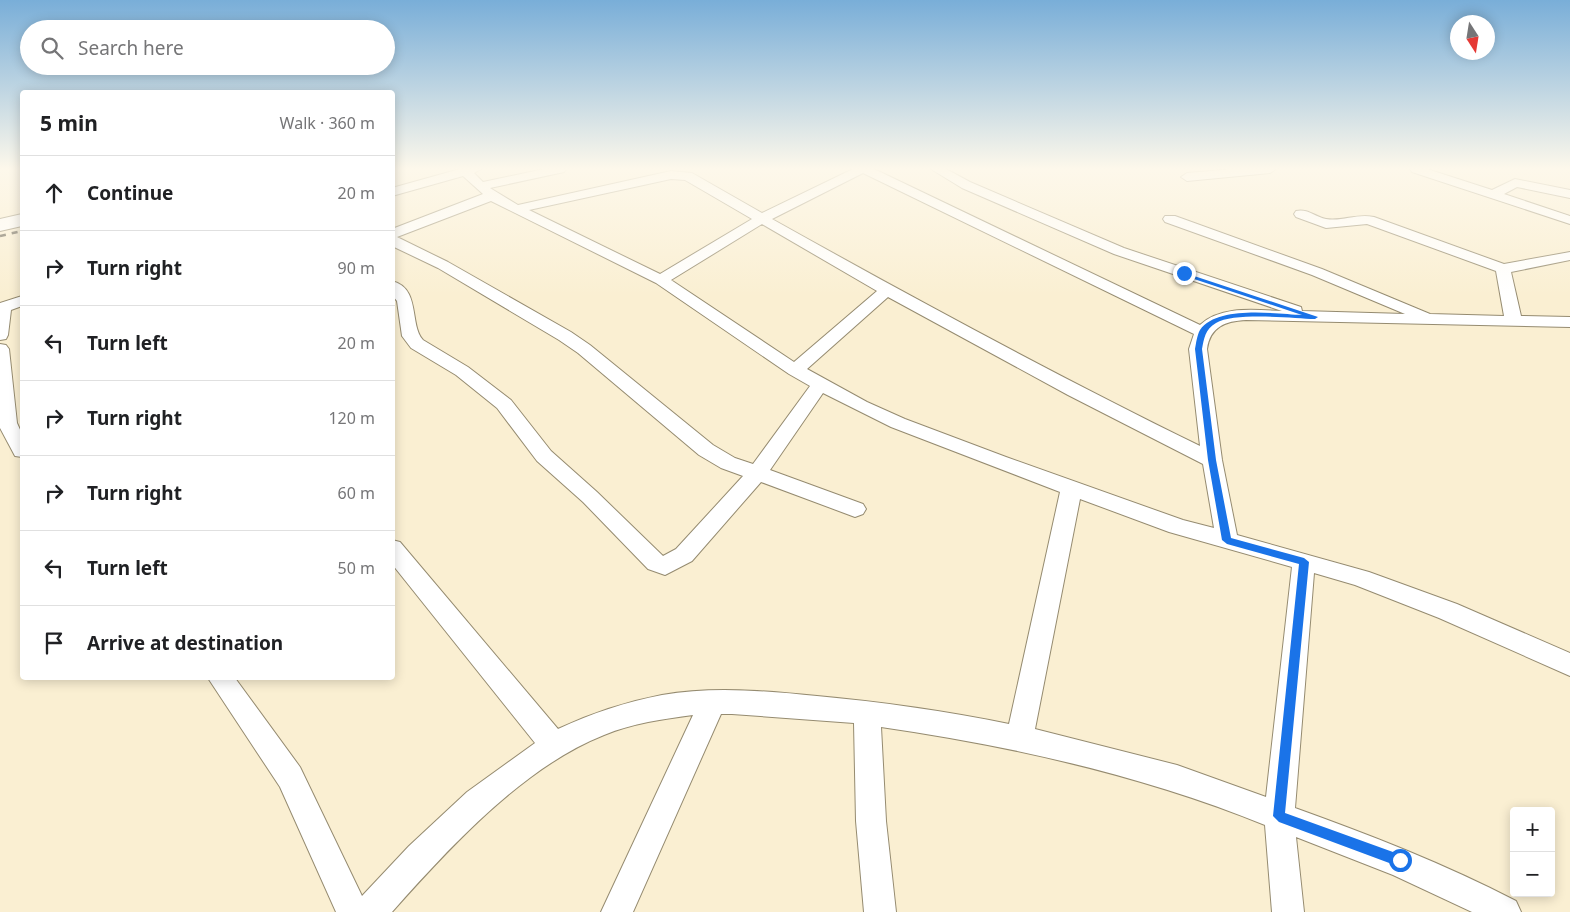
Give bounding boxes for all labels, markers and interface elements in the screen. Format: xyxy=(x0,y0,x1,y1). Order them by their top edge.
north arrow xyxy=(1450,15,1495,60)
search box xyxy=(20,20,395,75)
icon: search xyxy=(38,34,66,62)
text: Search here xyxy=(78,35,184,61)
text: 5 min xyxy=(40,109,98,137)
text: Walk · 360 m xyxy=(280,112,375,134)
icon: ahead xyxy=(40,179,68,207)
text: Continue xyxy=(87,180,173,206)
text: 20 m xyxy=(338,182,375,204)
icon: right xyxy=(40,254,68,282)
text: Turn right xyxy=(87,255,182,281)
text: 90 m xyxy=(338,257,375,279)
route end xyxy=(1173,262,1196,285)
icon: left xyxy=(40,329,68,357)
text: Turn left xyxy=(87,330,168,356)
text: 20 m xyxy=(338,332,375,354)
icon: right xyxy=(40,404,68,432)
text: Turn right xyxy=(87,405,182,431)
text: 120 m xyxy=(328,407,375,429)
icon: right xyxy=(40,479,68,507)
text: Turn right xyxy=(87,480,182,506)
text: 60 m xyxy=(338,482,375,504)
icon: left xyxy=(40,554,68,582)
text: Turn left xyxy=(87,555,168,581)
text: 50 m xyxy=(338,557,375,579)
icon: arrive xyxy=(40,629,68,657)
text: Arrive at destination xyxy=(87,630,283,656)
map controls xyxy=(1510,807,1555,897)
button: + xyxy=(1510,807,1555,852)
route start xyxy=(1389,849,1412,872)
button: − xyxy=(1510,852,1555,897)

